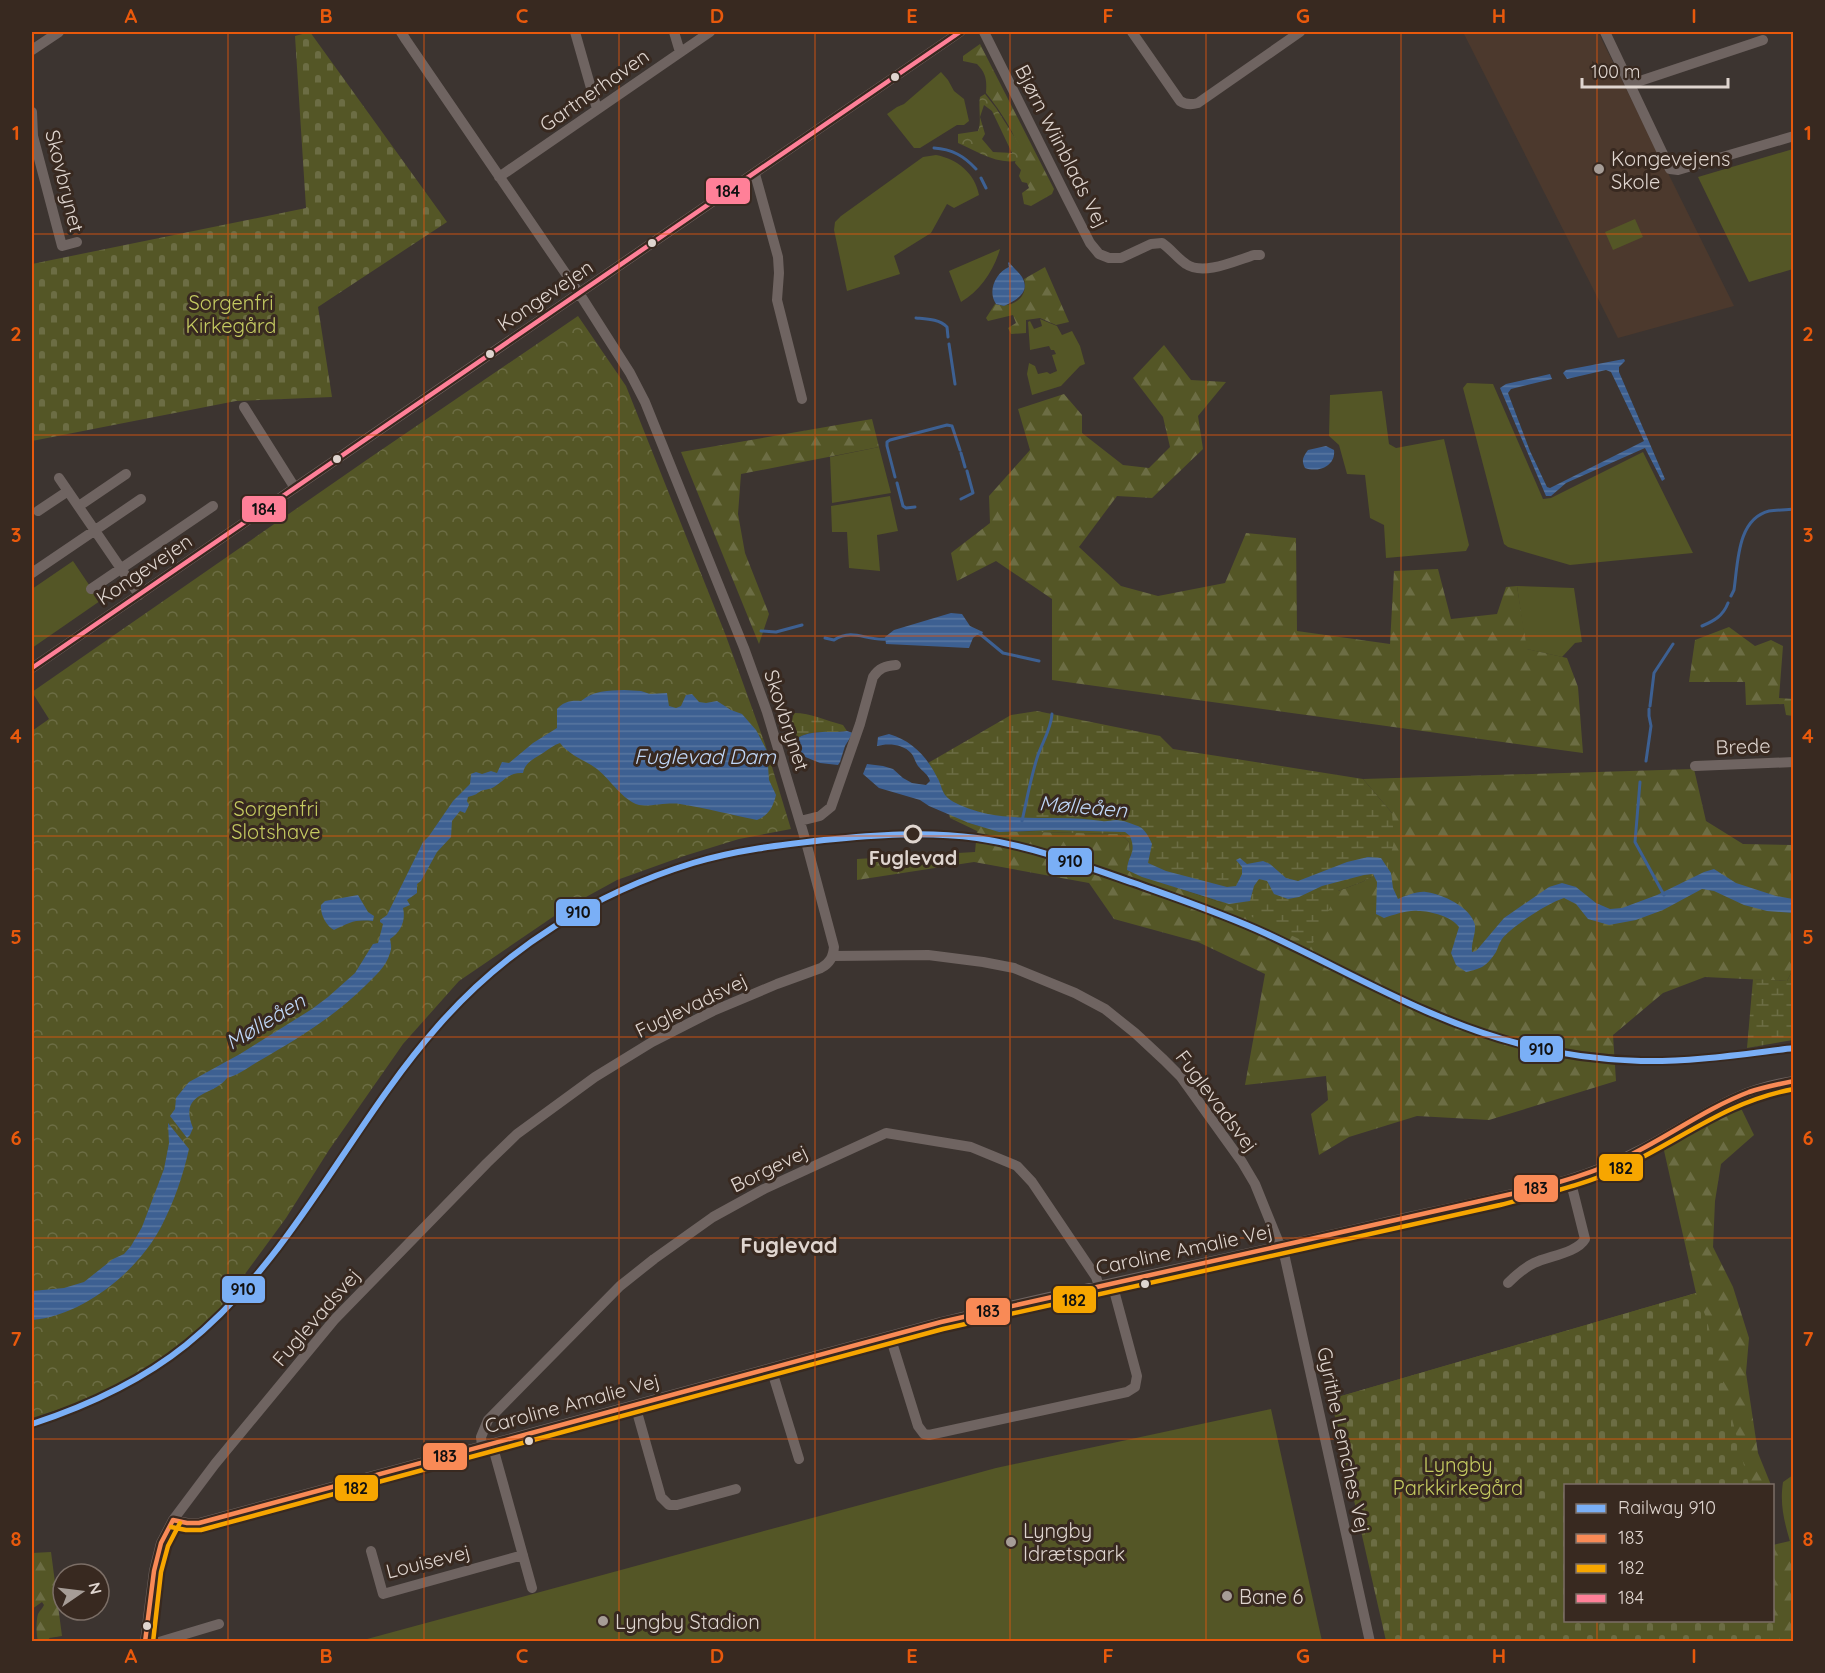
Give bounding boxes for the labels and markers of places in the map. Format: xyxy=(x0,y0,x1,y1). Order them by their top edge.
unlabelled marker xyxy=(889,71,901,83)
place label: Kongevejens Skole xyxy=(1611,146,1730,194)
marker: Kongevejens Skole xyxy=(1592,162,1606,176)
unlabelled marker xyxy=(646,237,658,249)
unlabelled marker xyxy=(484,348,496,360)
unlabelled marker xyxy=(331,453,343,465)
marker: Fuglevad xyxy=(904,825,922,843)
place label: Fuglevad xyxy=(869,845,957,870)
unlabelled marker xyxy=(1139,1278,1151,1290)
unlabelled marker xyxy=(523,1435,535,1447)
place label: Lyngby Idrætspark xyxy=(1023,1518,1125,1566)
marker: Lyngby Idrætspark xyxy=(1004,1535,1018,1549)
place label: Bane 6 xyxy=(1239,1584,1303,1609)
marker: Bane 6 xyxy=(1220,1589,1234,1603)
place label: Lyngby Stadion xyxy=(615,1609,760,1634)
marker: Lyngby Stadion xyxy=(596,1614,610,1628)
unlabelled marker xyxy=(141,1620,153,1632)

